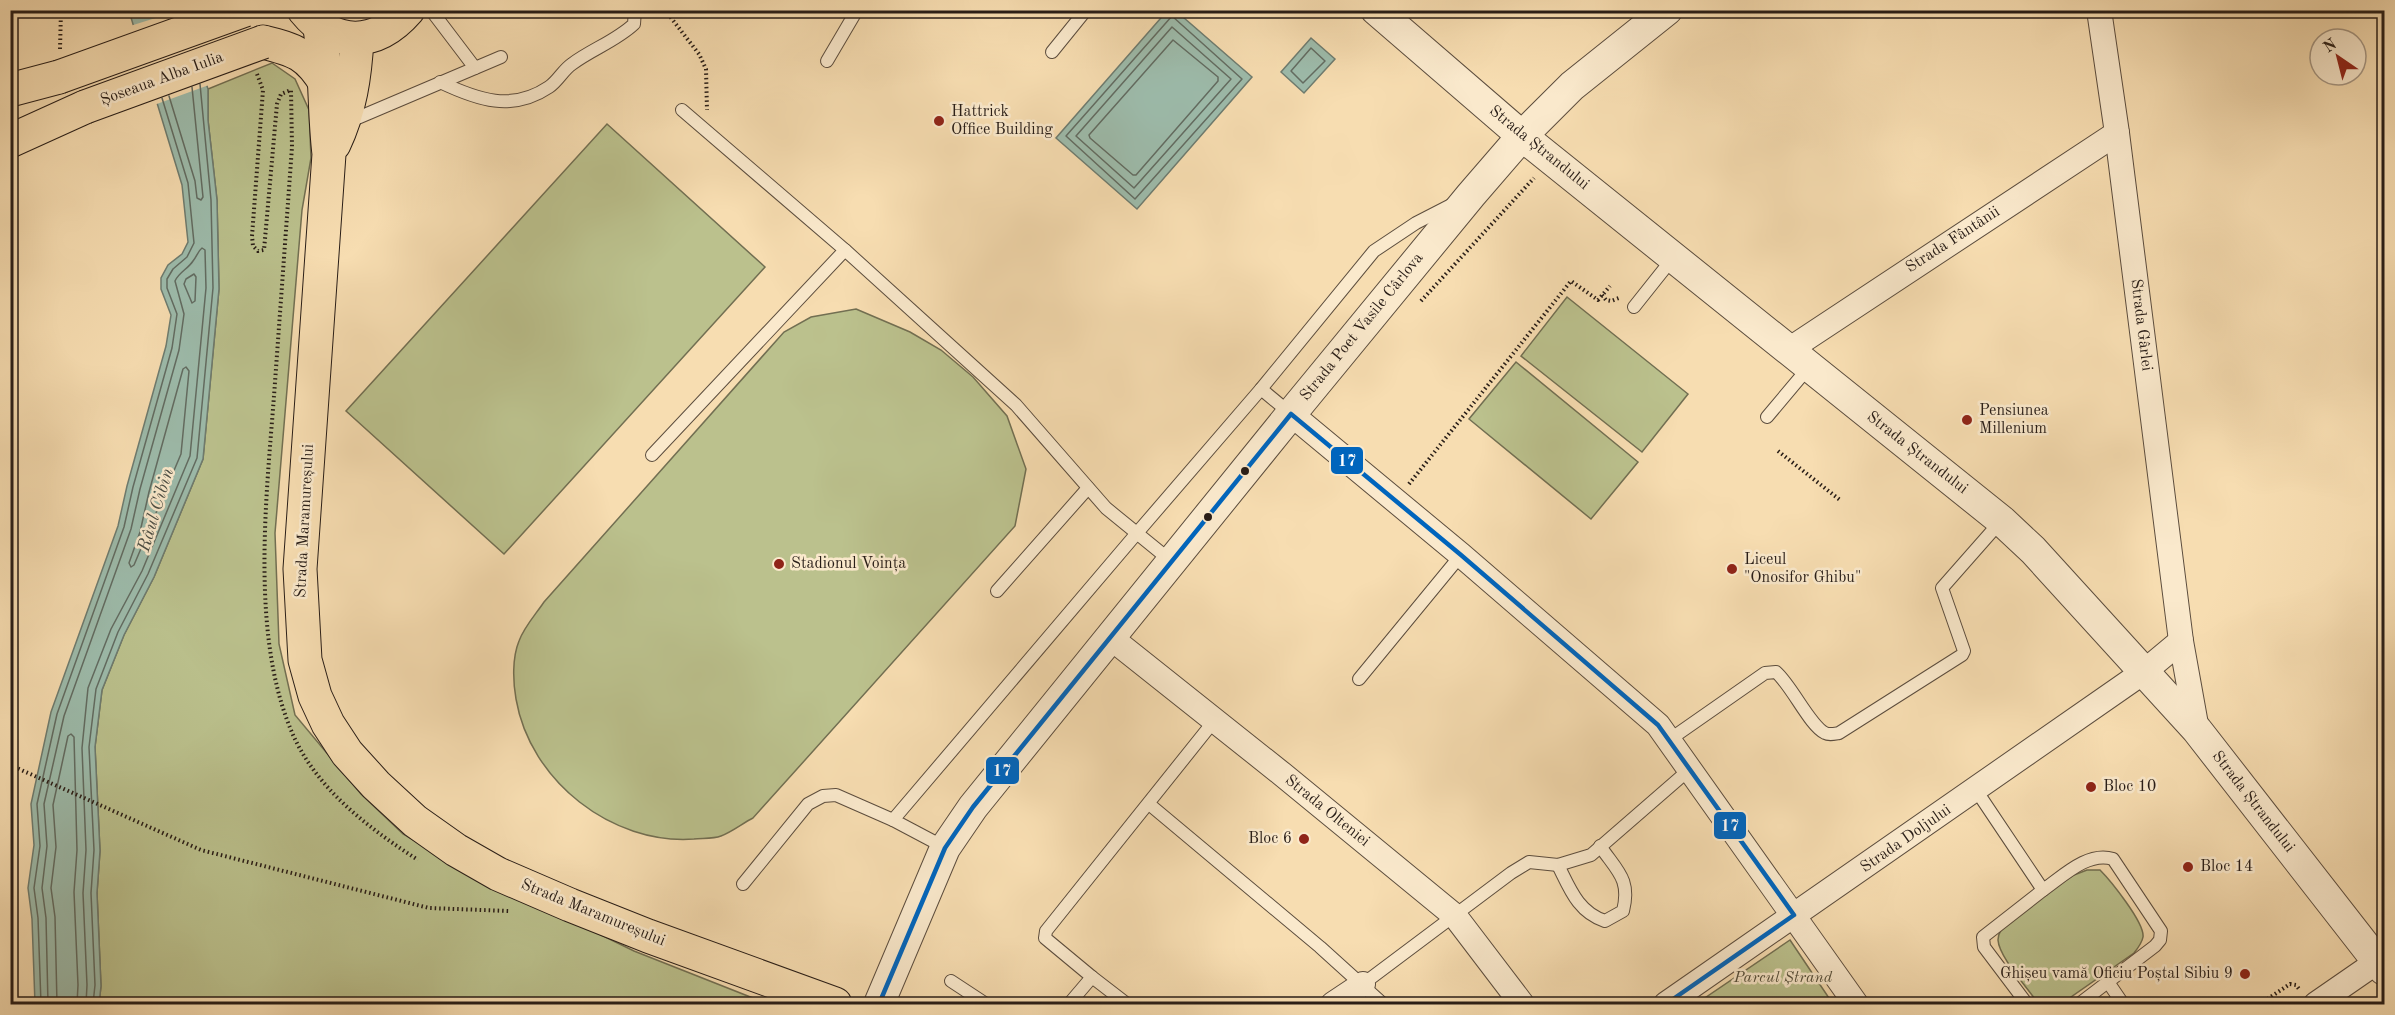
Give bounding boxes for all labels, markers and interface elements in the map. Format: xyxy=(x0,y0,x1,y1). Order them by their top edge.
north arrow xyxy=(2308,27,2368,87)
text: N xyxy=(2321,36,2341,56)
street label: Șoseaua Alba Iulia xyxy=(98,49,226,110)
street label: Strada Ștrandului xyxy=(1485,103,1592,194)
place label: Hattrick Office Building xyxy=(951,104,1053,138)
marker: Hattrick Office Building xyxy=(932,114,946,128)
street label: Strada Fântânii xyxy=(1903,204,2003,276)
street label: Strada Poet Vasile Cârlova xyxy=(1298,250,1427,404)
street label: Strada Gârlei xyxy=(2127,278,2155,372)
place label: Pensiunea Millenium xyxy=(1979,403,2049,437)
street label: Strada Ștrandului xyxy=(1863,409,1971,498)
marker: Pensiunea Millenium xyxy=(1960,413,1974,427)
street label: Strada Maramureșului xyxy=(293,444,318,599)
line badge: 17 xyxy=(1330,446,1364,475)
text: 17 xyxy=(1338,454,1356,470)
unlabelled marker xyxy=(1239,465,1251,477)
water label: Râul Cibin xyxy=(135,466,177,555)
unlabelled marker xyxy=(1202,511,1214,523)
place label: Liceul "Onosifor Ghibu" xyxy=(1744,552,1861,586)
place label: Stadionul Voința xyxy=(791,556,906,573)
marker: Stadionul Voința xyxy=(772,557,786,571)
marker: Liceul "Onosifor Ghibu" xyxy=(1725,562,1739,576)
street label: Strada Ștrandului xyxy=(2208,748,2297,856)
line badge: 17 xyxy=(985,756,1020,785)
text: 17 xyxy=(993,764,1011,780)
street label: Strada Olteniei xyxy=(1282,772,1372,850)
place label: Bloc 10 xyxy=(2103,779,2156,795)
marker: Bloc 10 xyxy=(2084,780,2098,794)
street label: Strada Doljului xyxy=(1858,802,1954,876)
line badge: 17 xyxy=(1713,811,1747,840)
text: 17 xyxy=(1721,819,1739,835)
place label: Bloc 6 xyxy=(1248,831,1292,847)
marker: Bloc 6 xyxy=(1297,832,1311,846)
place label: Bloc 14 xyxy=(2200,859,2253,875)
marker: Bloc 14 xyxy=(2181,860,2195,874)
street label: Strada Maramureșului xyxy=(518,877,668,950)
place label: Ghișeu vamă Oficiu Poștal Sibiu 9 xyxy=(2000,966,2233,983)
marker: Ghișeu vamă Oficiu Poștal Sibiu 9 xyxy=(2238,967,2252,981)
park label: Parcul Ștrand xyxy=(1733,970,1833,986)

